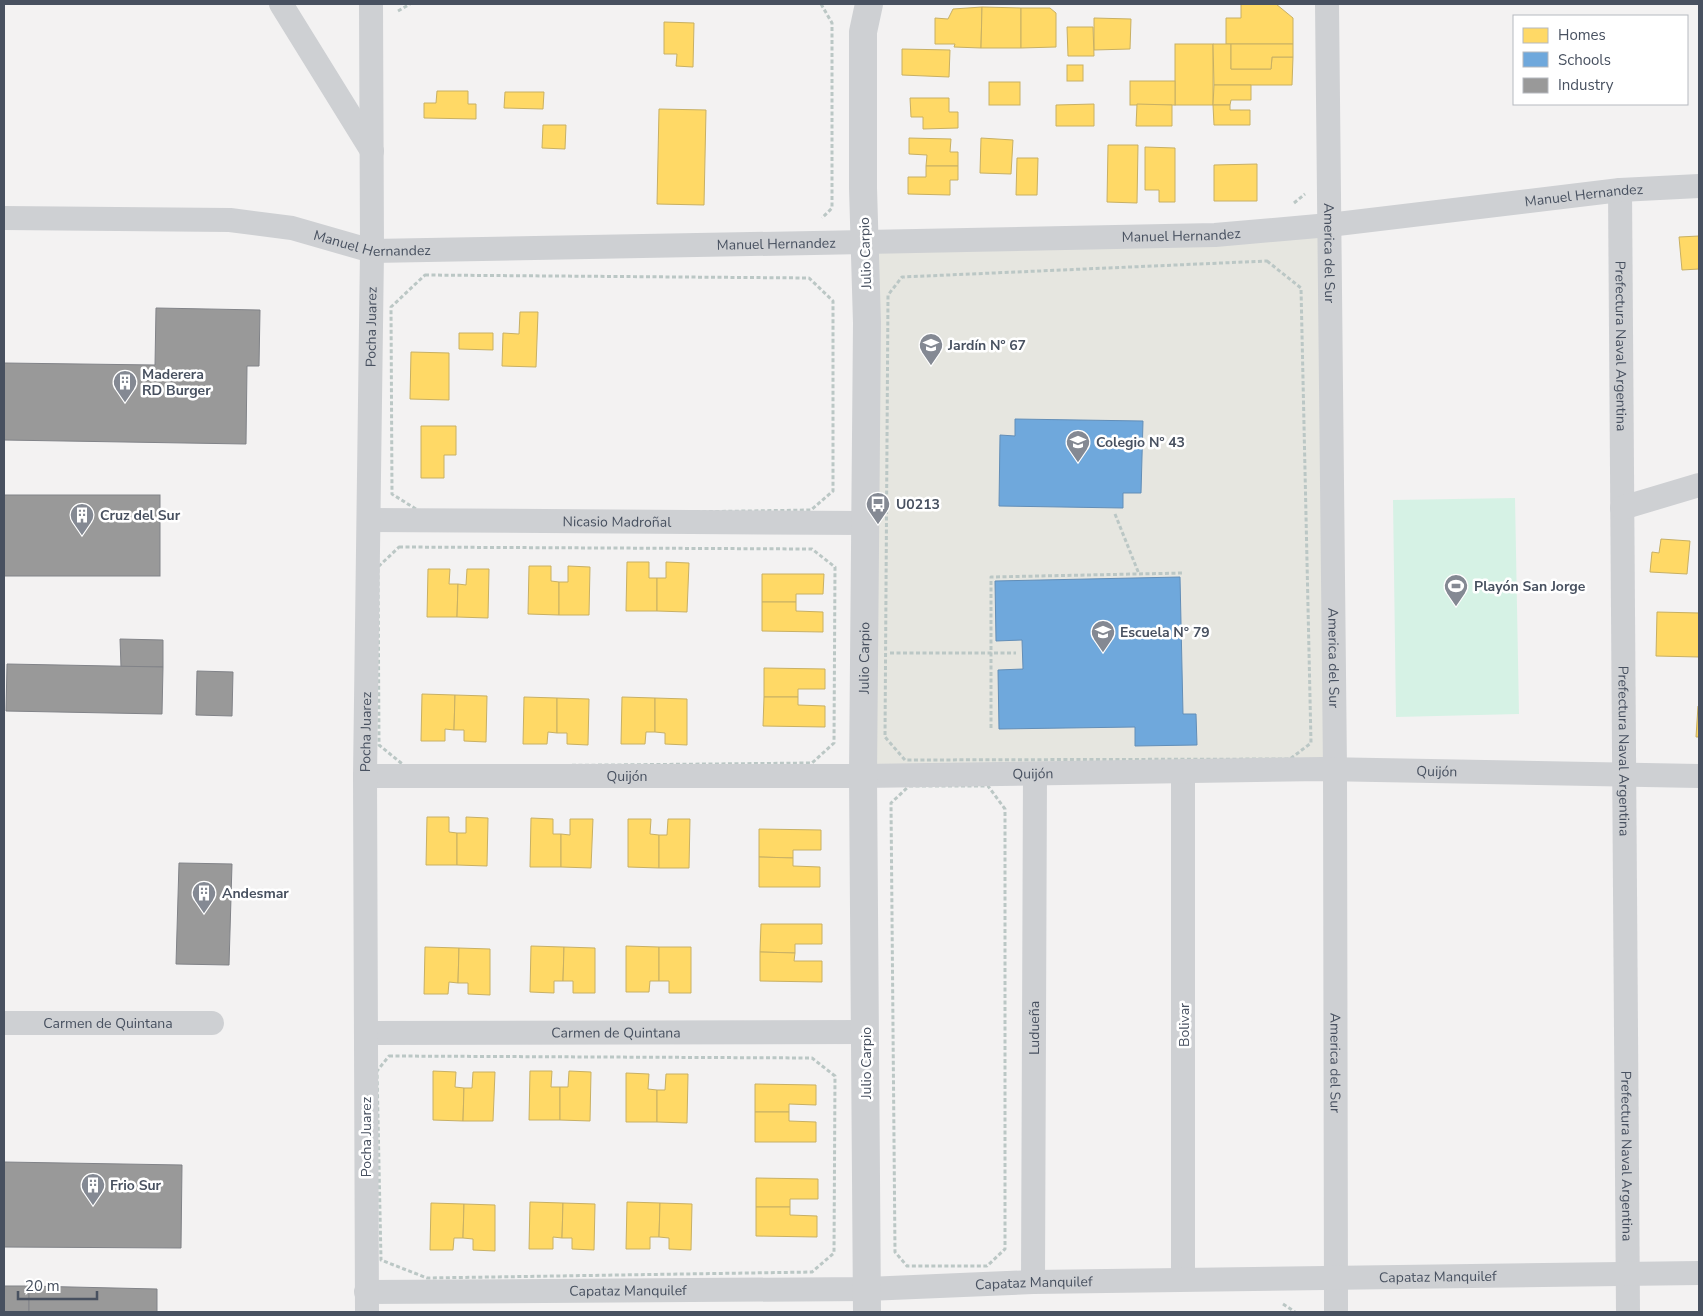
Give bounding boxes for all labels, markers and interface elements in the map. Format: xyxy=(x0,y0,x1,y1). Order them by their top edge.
legend xyxy=(1513,15,1688,105)
text: Homes xyxy=(1558,25,1606,45)
text: Schools xyxy=(1558,50,1611,70)
text: Industry xyxy=(1558,75,1614,95)
street label: Manuel Hernandez xyxy=(1524,180,1644,211)
street label: America del Sur xyxy=(1319,203,1339,303)
street label: Julio Carpio xyxy=(855,216,876,290)
street label: Manuel Hernandez xyxy=(1121,224,1242,247)
street label: Manuel Hernandez xyxy=(311,226,431,261)
street label: Manuel Hernandez xyxy=(717,234,836,255)
street label: Prefectura Naval Argentina xyxy=(1611,261,1631,431)
street label: Pocha Juarez xyxy=(361,286,382,367)
school or university icon: Jardín Nº 67 xyxy=(918,332,944,366)
place label: Jardín Nº 67 xyxy=(947,336,1026,355)
place label: Maderera RD Burger xyxy=(142,365,211,400)
building icon: Maderera RD Burger xyxy=(112,369,138,403)
school or university icon: Colegio Nº 43 xyxy=(1065,429,1091,463)
place label: Colegio Nº 43 xyxy=(1096,433,1185,452)
bus stop icon: U0213 xyxy=(865,491,891,525)
place label: U0213 xyxy=(896,495,940,514)
building icon: Cruz del Sur xyxy=(69,502,95,536)
place label: Cruz del Sur xyxy=(100,506,181,525)
street label: Nicasio Madroñal xyxy=(563,512,672,532)
sports icon: Playón San Jorge xyxy=(1443,573,1469,607)
place label: Playón San Jorge xyxy=(1474,577,1586,596)
street label: America del Sur xyxy=(1323,608,1343,708)
school or university icon: Escuela N° 79 xyxy=(1090,619,1116,653)
street label: Julio Carpio xyxy=(855,622,874,695)
place label: Escuela N° 79 xyxy=(1120,623,1210,642)
street label: Prefectura Naval Argentina xyxy=(1613,666,1634,836)
street label: Pocha Juarez xyxy=(356,691,376,772)
street label: Quijón xyxy=(1416,762,1458,782)
street label: Quijón xyxy=(1012,764,1054,784)
street label: Quijón xyxy=(607,767,647,786)
building icon: Andesmar xyxy=(191,880,217,914)
place label: Andesmar xyxy=(222,884,289,903)
street label: Ludueña xyxy=(1025,1001,1044,1055)
street label: Bolivar xyxy=(1175,1003,1194,1047)
street label: America del Sur xyxy=(1325,1013,1345,1113)
street label: Carmen de Quintana xyxy=(43,1014,173,1033)
street label: Carmen de Quintana xyxy=(551,1023,681,1043)
street label: Julio Carpio xyxy=(857,1027,876,1100)
street label: Prefectura Naval Argentina xyxy=(1616,1071,1636,1241)
street label: Pocha Juarez xyxy=(357,1096,376,1177)
building icon: Frio Sur xyxy=(80,1172,106,1206)
place label: Frio Sur xyxy=(110,1176,162,1195)
street label: Capataz Manquilef xyxy=(1379,1267,1497,1287)
scale bar xyxy=(18,1268,96,1300)
street label: Capataz Manquilef xyxy=(975,1272,1093,1294)
text: 20 m xyxy=(25,1276,60,1296)
street label: Capataz Manquilef xyxy=(569,1281,687,1301)

